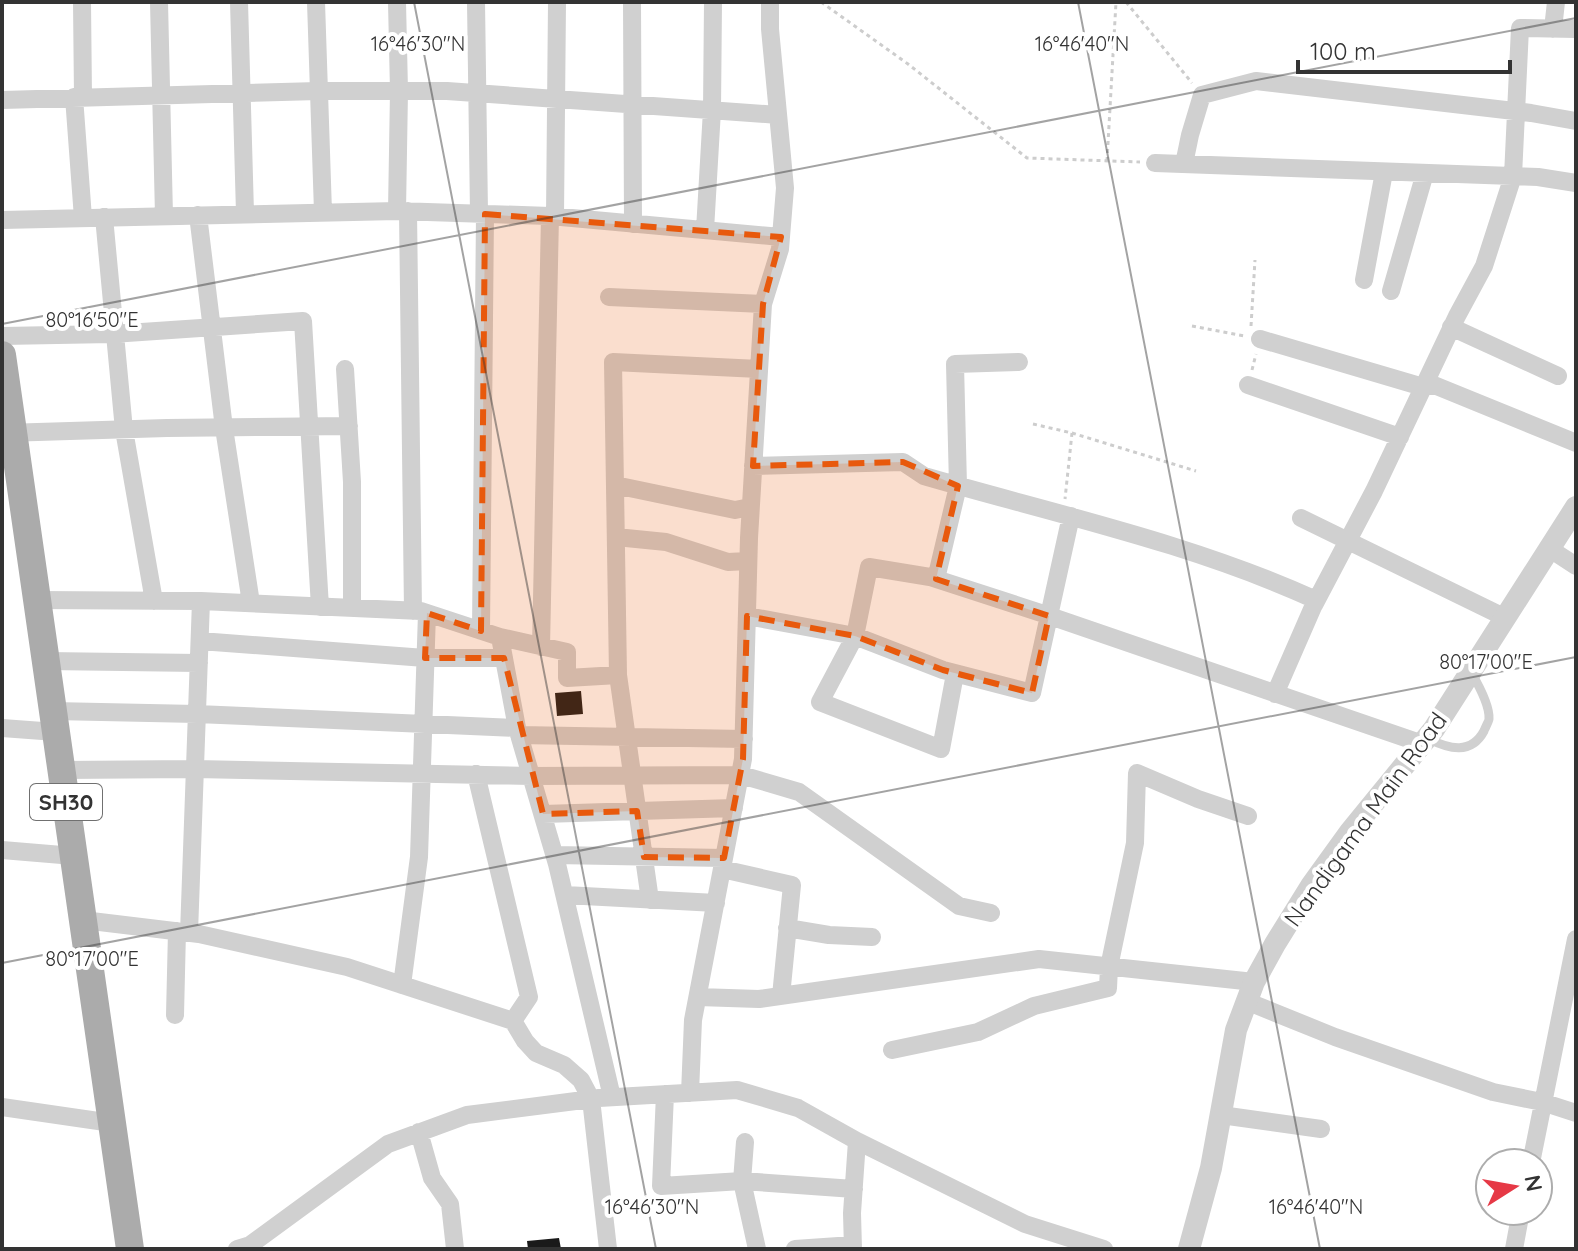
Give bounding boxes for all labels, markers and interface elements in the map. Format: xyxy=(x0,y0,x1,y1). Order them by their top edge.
scale bar xyxy=(1298,24,1510,74)
text: 16°46'30"N xyxy=(371,31,465,56)
text: 16°46'40"N xyxy=(1035,31,1129,56)
text: 100 m xyxy=(1310,36,1376,66)
text: 80°16'50"E xyxy=(45,307,139,332)
text: 80°17'00"E xyxy=(1439,649,1533,674)
street label: Nandigama Main Road xyxy=(1277,706,1453,932)
road number: SH30 xyxy=(30,784,102,820)
text: 80°17'00"E xyxy=(45,946,139,971)
north arrow xyxy=(1474,1147,1554,1227)
text: N xyxy=(1518,1173,1549,1194)
text: 16°46'30"N xyxy=(605,1194,699,1219)
text: 16°46'40"N xyxy=(1269,1194,1363,1219)

